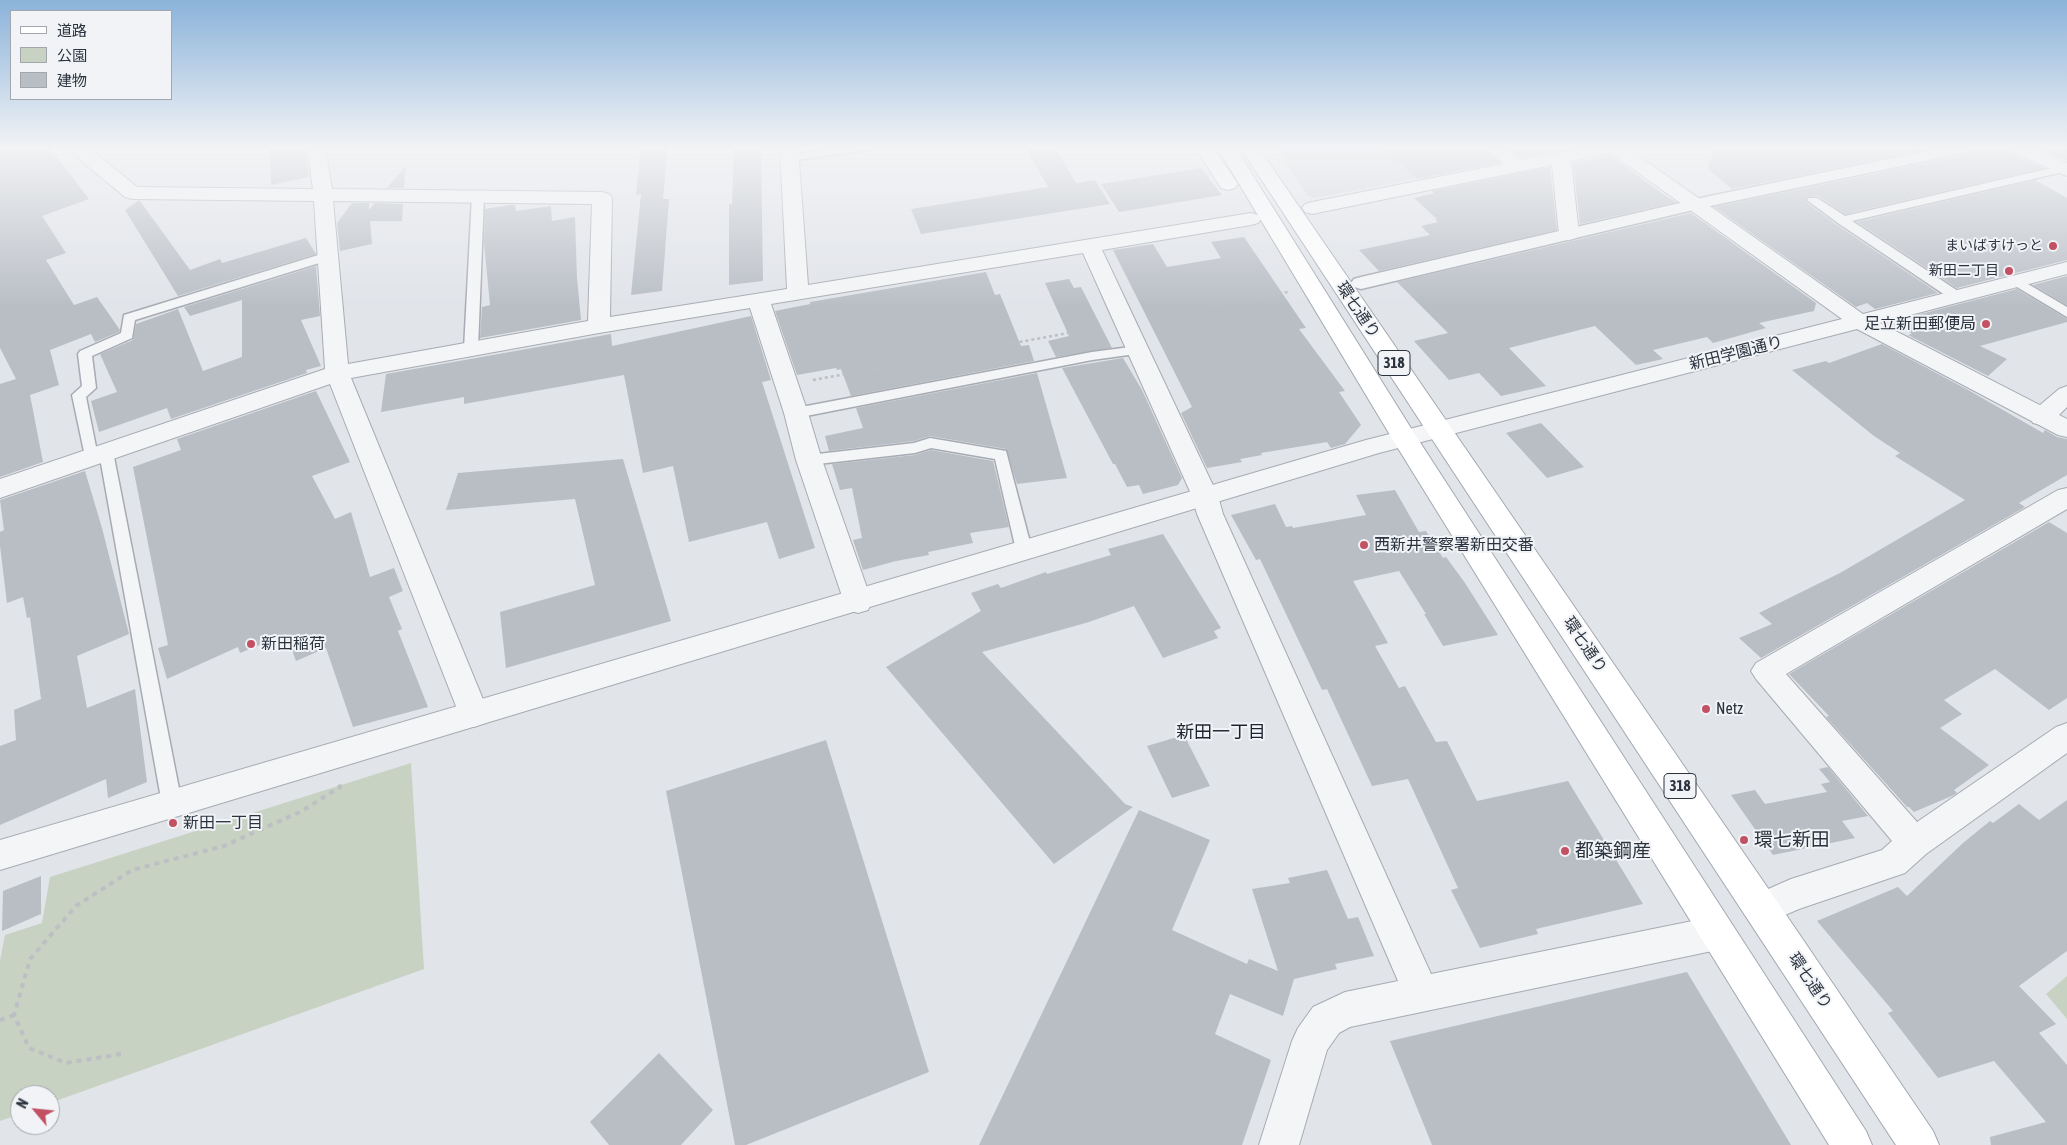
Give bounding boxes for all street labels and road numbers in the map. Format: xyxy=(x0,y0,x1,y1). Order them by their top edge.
street label: 環七通り xyxy=(1332,278,1384,342)
street label: 新田学園通り xyxy=(1687,332,1785,374)
road number: 318 xyxy=(1378,350,1410,376)
street label: 環七通り xyxy=(1559,613,1611,677)
road number: 318 xyxy=(1664,774,1696,798)
street label: 環七通り xyxy=(1784,949,1836,1013)

